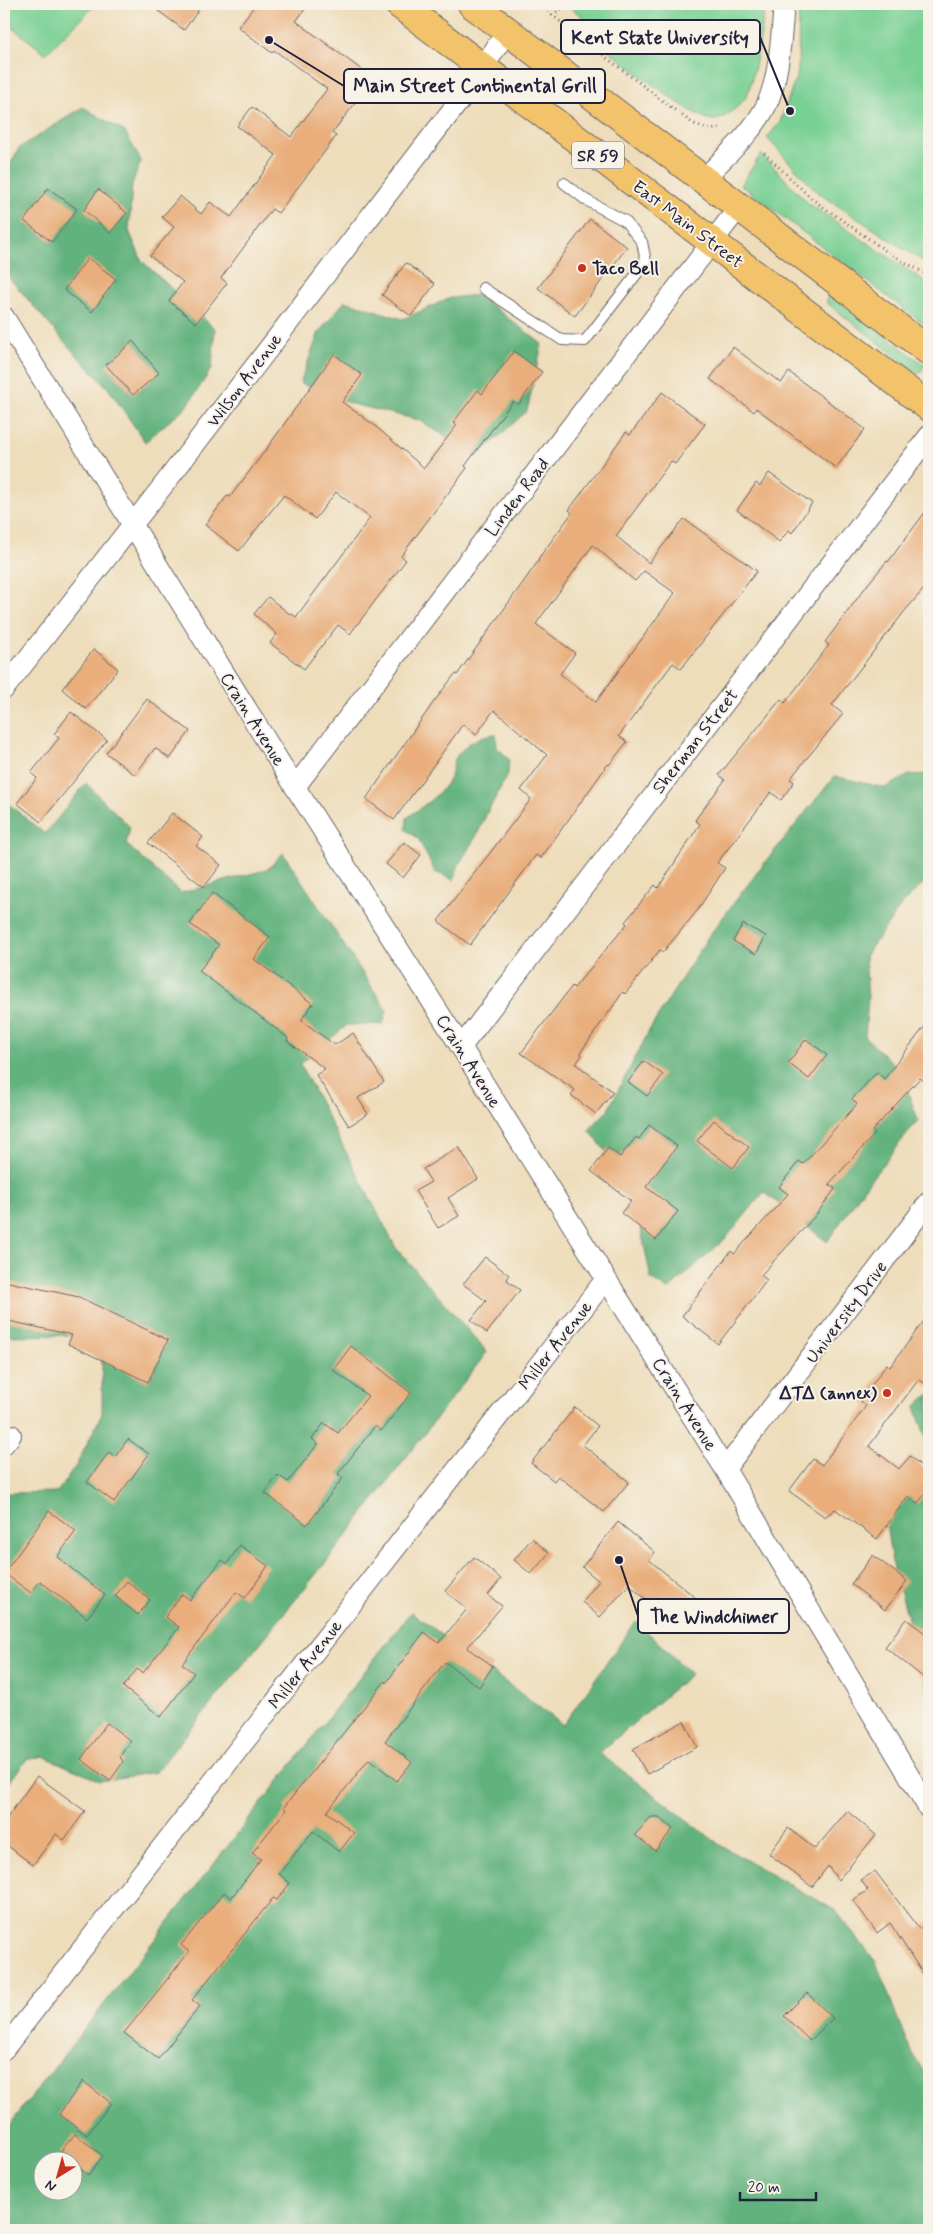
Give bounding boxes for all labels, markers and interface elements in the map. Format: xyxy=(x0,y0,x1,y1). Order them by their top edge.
callout: Kent State University xyxy=(561,20,760,54)
text: Kent State University xyxy=(571,26,749,51)
callout: Main Street Continental Grill xyxy=(344,69,605,103)
text: Main Street Continental Grill xyxy=(353,74,597,99)
road number: SR 59 xyxy=(572,142,624,168)
street label: East Main Street xyxy=(627,175,748,274)
place label: Taco Bell xyxy=(592,257,659,281)
marker: Taco Bell xyxy=(576,262,588,274)
street label: Wilson Avenue xyxy=(202,329,288,432)
street label: Linden Road xyxy=(480,453,555,542)
street label: Crain Avenue xyxy=(214,668,290,771)
street label: Sherman Street xyxy=(647,684,744,799)
street label: Crain Avenue xyxy=(430,1010,506,1113)
street label: University Drive xyxy=(800,1256,893,1369)
street label: Miller Avenue xyxy=(513,1296,598,1395)
street label: Crain Avenue xyxy=(646,1353,722,1456)
place label: ΔΤΔ (annex) xyxy=(778,1382,878,1406)
marker: ΔΤΔ (annex) xyxy=(881,1387,893,1399)
callout: The Windchimer xyxy=(638,1599,789,1633)
text: The Windchimer xyxy=(650,1605,779,1630)
street label: Miller Avenue xyxy=(263,1615,348,1714)
north arrow xyxy=(32,2152,82,2202)
scale bar xyxy=(740,2169,817,2201)
text: N xyxy=(42,2176,60,2196)
text: 20 m xyxy=(748,2178,780,2198)

